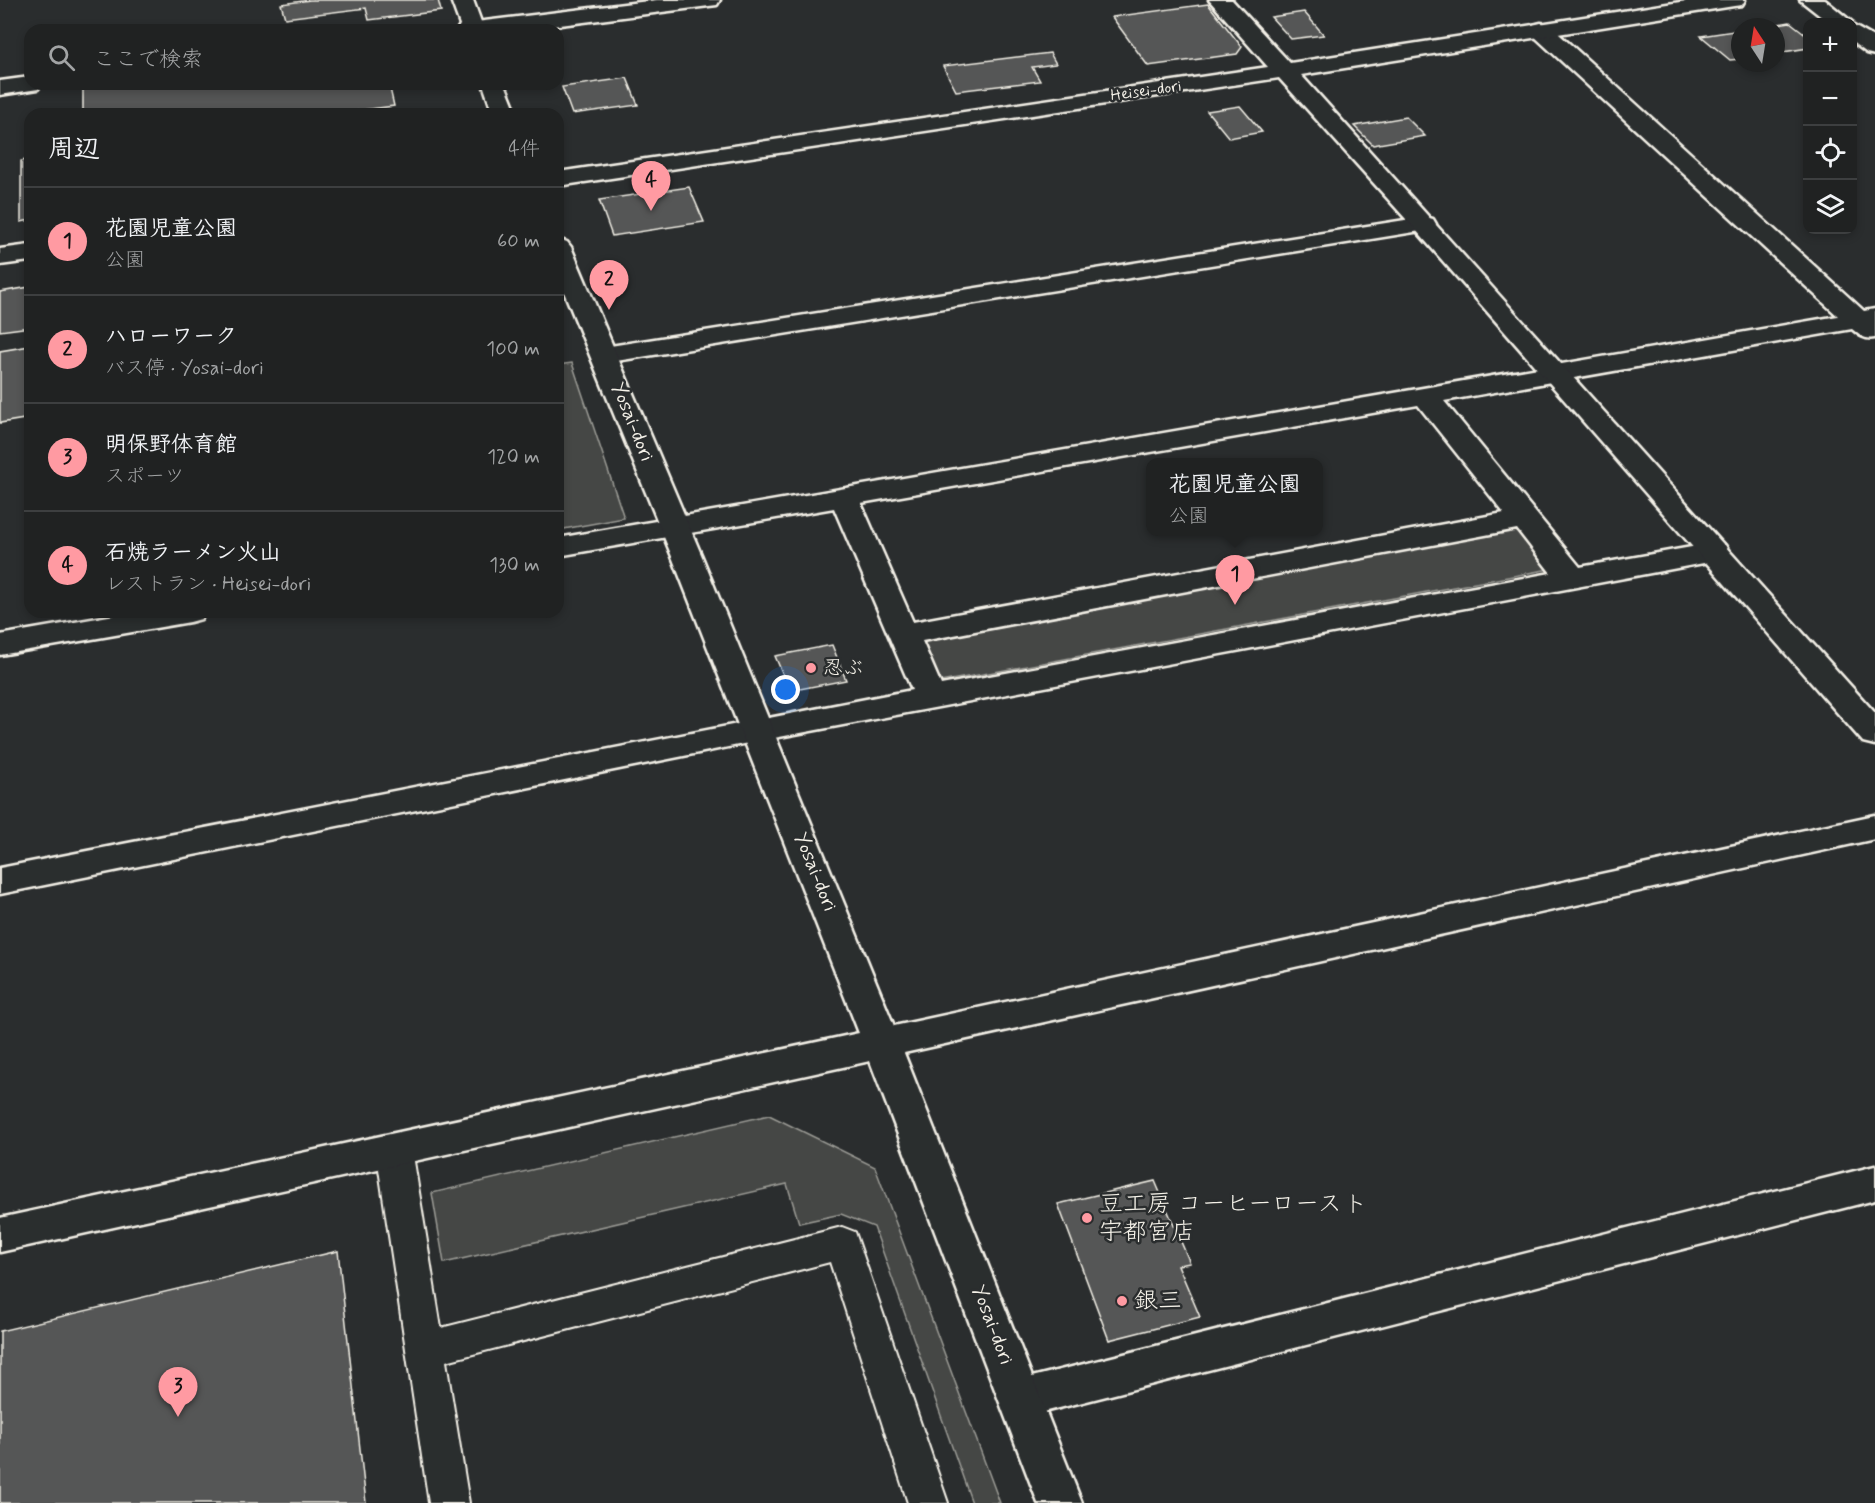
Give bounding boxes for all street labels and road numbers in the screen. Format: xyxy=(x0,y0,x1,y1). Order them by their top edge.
street label: Heisei-dori xyxy=(1109,76,1183,106)
street label: Yosai-dori xyxy=(604,378,660,466)
street label: Yosai-dori xyxy=(787,828,843,916)
street label: Yosai-dori xyxy=(964,1281,1020,1369)

